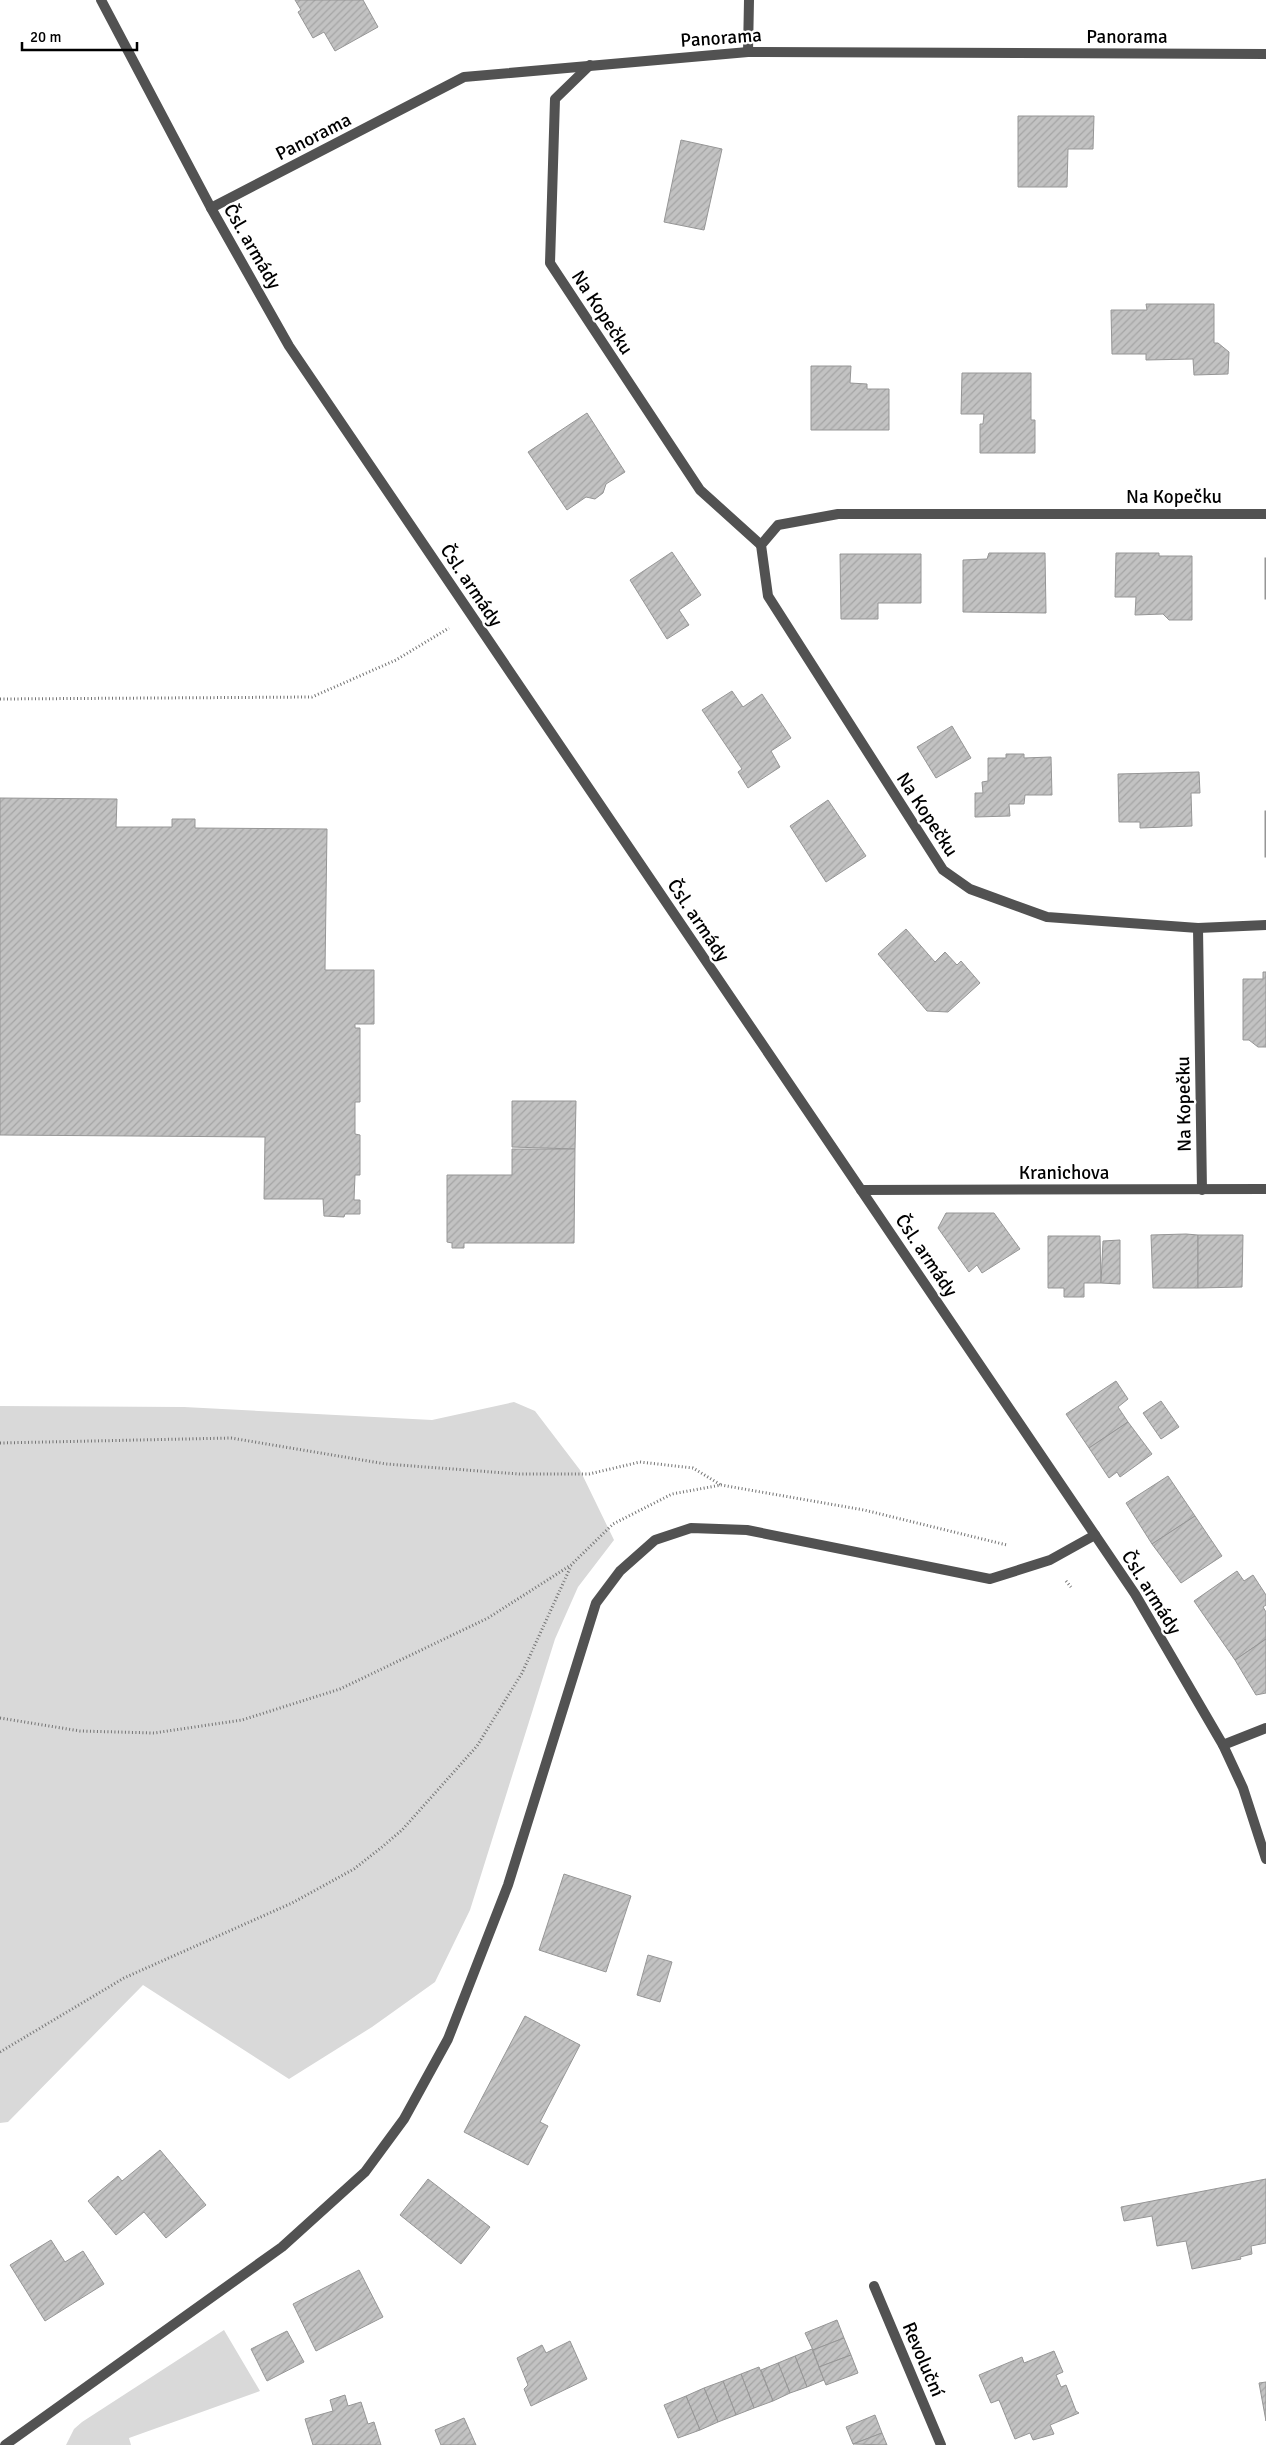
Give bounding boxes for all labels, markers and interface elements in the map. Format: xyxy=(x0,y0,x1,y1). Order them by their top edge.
scale bar xyxy=(22,20,138,52)
street label: Panorama xyxy=(680,23,763,53)
street label: Panorama xyxy=(1086,25,1168,49)
text: 20 m xyxy=(30,28,61,46)
street label: Panorama xyxy=(272,108,355,166)
street label: Čsl. armády xyxy=(218,199,287,294)
street label: Na Kopečku xyxy=(566,266,638,359)
street label: Na Kopečku xyxy=(1126,485,1222,509)
street label: Čsl. armády xyxy=(435,539,509,632)
street label: Na Kopečku xyxy=(891,768,963,861)
street label: Čsl. armády xyxy=(662,874,736,967)
street label: Na Kopečku xyxy=(1171,1056,1197,1152)
street label: Kranichova xyxy=(1019,1161,1109,1185)
street label: Čsl. armády xyxy=(890,1209,964,1302)
street label: Čsl. armády xyxy=(1116,1545,1187,1639)
street label: Revoluční xyxy=(897,2318,950,2401)

